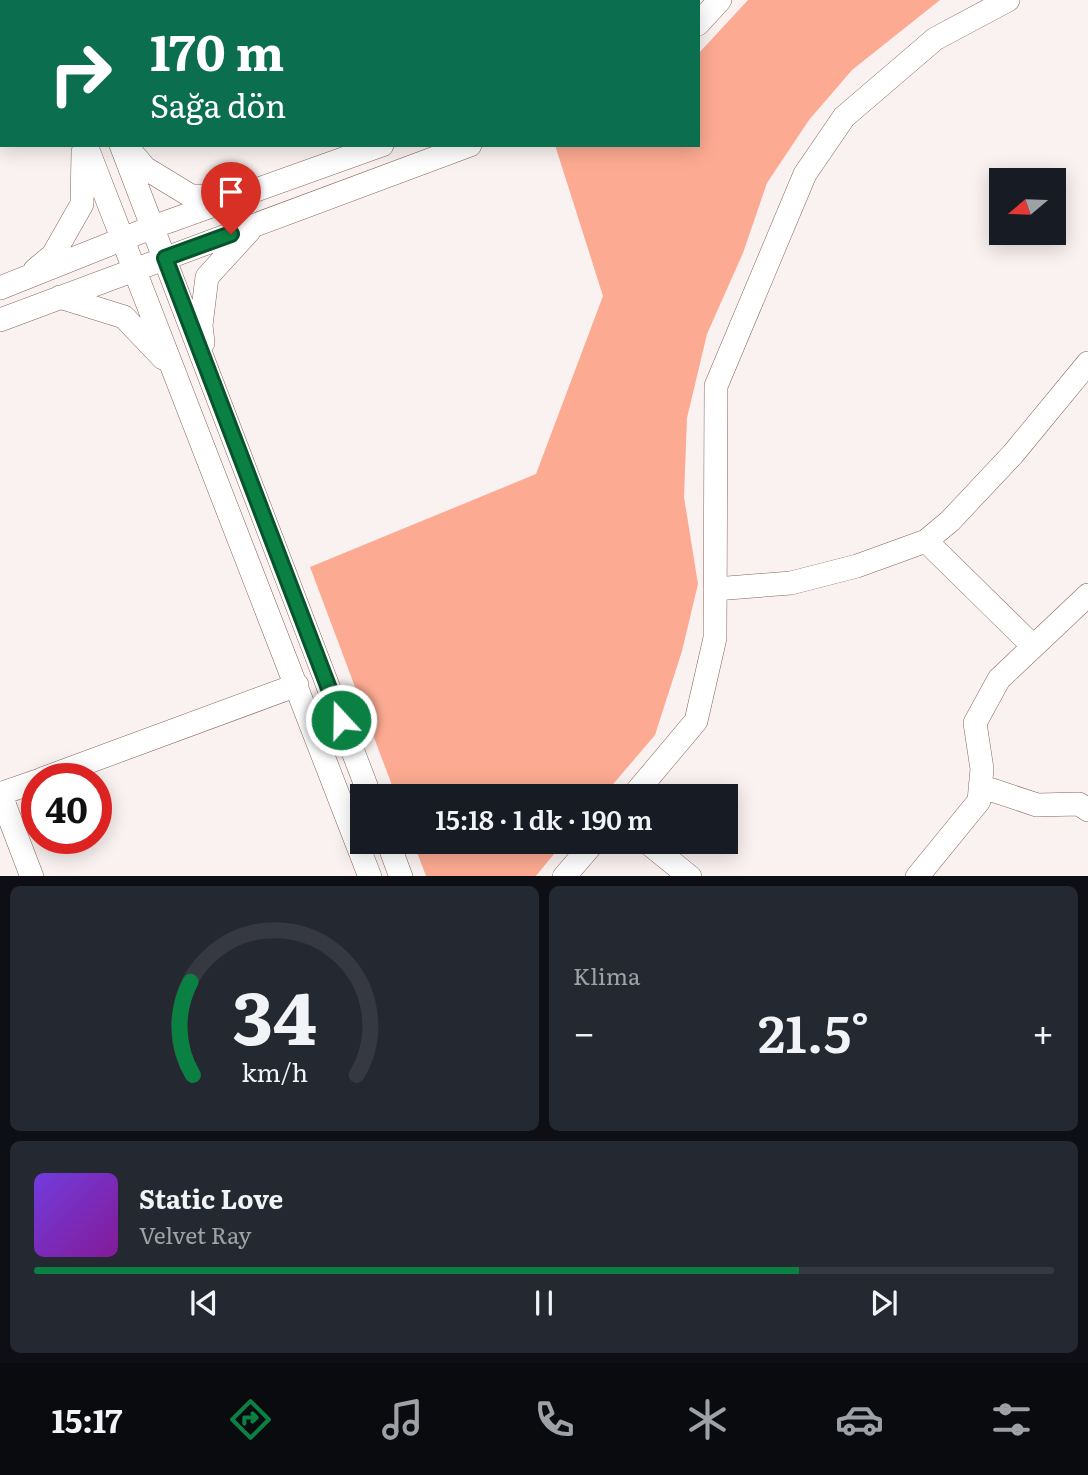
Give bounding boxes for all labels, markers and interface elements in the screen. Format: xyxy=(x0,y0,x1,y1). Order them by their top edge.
text: 170 m xyxy=(150,13,284,86)
icon: right xyxy=(35,28,126,119)
text: Sağa dön xyxy=(150,80,286,128)
pin xyxy=(201,162,261,234)
north arrow xyxy=(989,168,1066,245)
map controls xyxy=(989,168,1066,245)
icon: arrive xyxy=(212,173,250,211)
position arrow xyxy=(304,683,378,757)
speed limit sign: 40 xyxy=(21,763,112,854)
text: 15:18 · 1 dk · 190 m xyxy=(435,799,653,838)
text: Klima xyxy=(573,958,640,992)
text: 34 xyxy=(232,959,317,1067)
text: 21.5° xyxy=(758,992,869,1069)
text: − xyxy=(573,1002,595,1059)
text: + xyxy=(1032,1002,1054,1059)
text: km/h xyxy=(241,1052,308,1089)
text: Static Love xyxy=(139,1178,283,1217)
text: Velvet Ray xyxy=(139,1217,251,1251)
icon: previous xyxy=(185,1284,223,1322)
icon: pause xyxy=(525,1284,563,1322)
icon: next xyxy=(865,1284,903,1322)
text: 15:17 xyxy=(52,1395,123,1443)
icon: directions xyxy=(226,1395,275,1444)
icon: music xyxy=(378,1395,427,1444)
icon: phone xyxy=(530,1395,579,1444)
icon: climate xyxy=(683,1395,732,1444)
icon: car xyxy=(835,1395,884,1444)
icon: filters xyxy=(987,1395,1036,1444)

